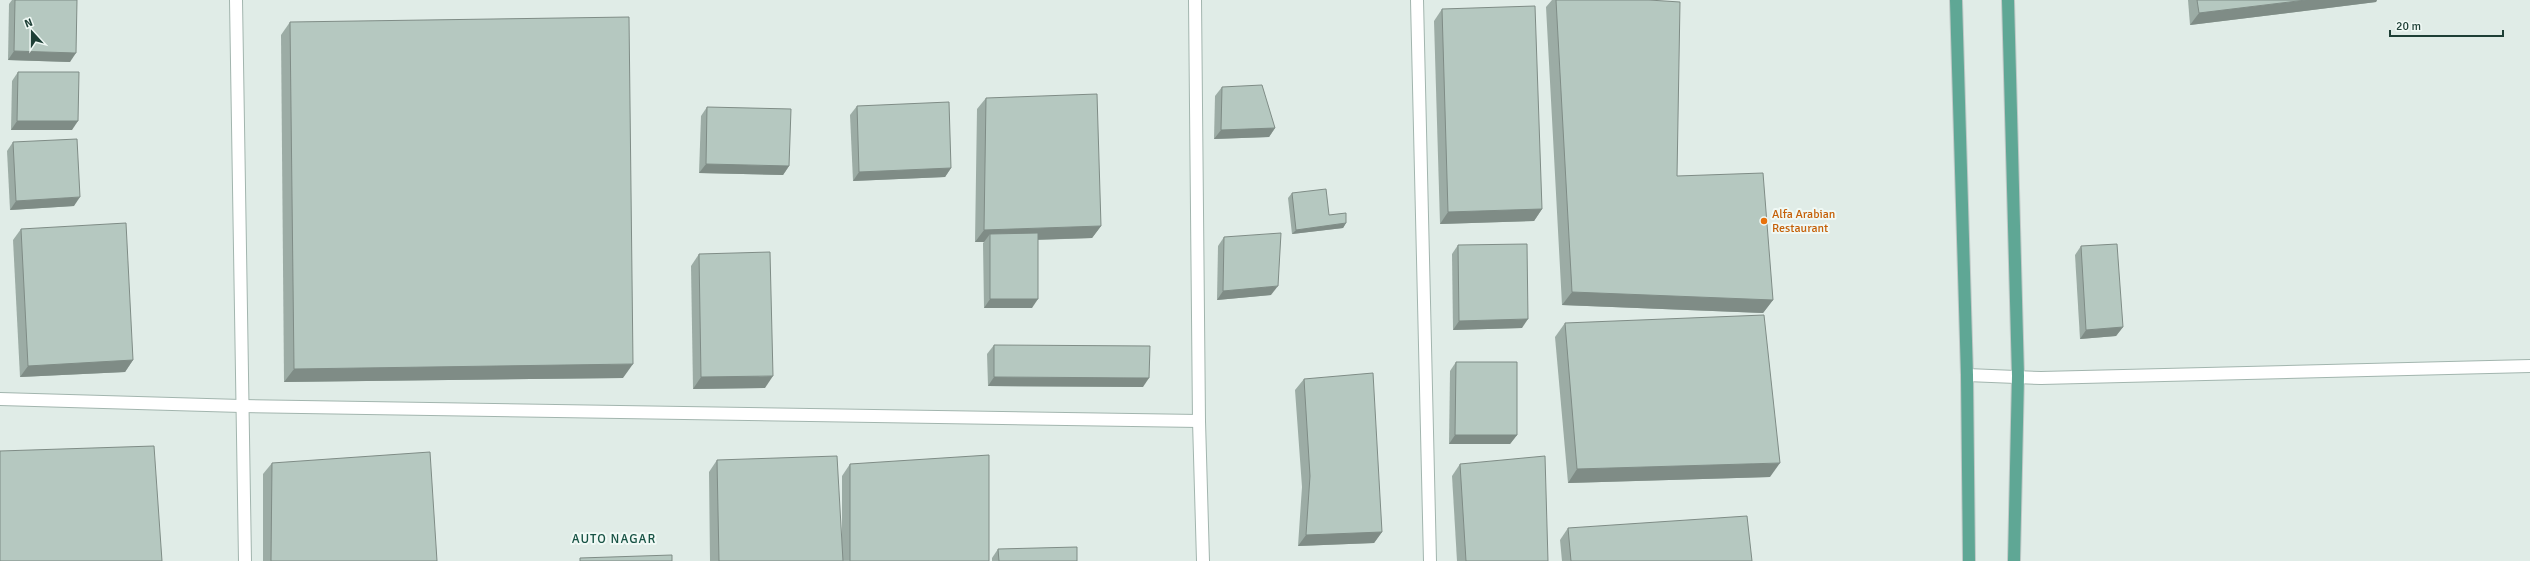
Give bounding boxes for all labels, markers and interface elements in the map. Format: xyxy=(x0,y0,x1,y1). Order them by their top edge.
north arrow xyxy=(12,12,52,52)
scale bar xyxy=(2390,12,2503,38)
text: N xyxy=(23,16,34,31)
text: 20 m xyxy=(2396,19,2421,34)
place label: Alfa Arabian Restaurant xyxy=(1772,207,1835,236)
marker: Alfa Arabian Restaurant xyxy=(1759,216,1769,226)
district label: AUTO NAGAR xyxy=(572,531,656,547)

